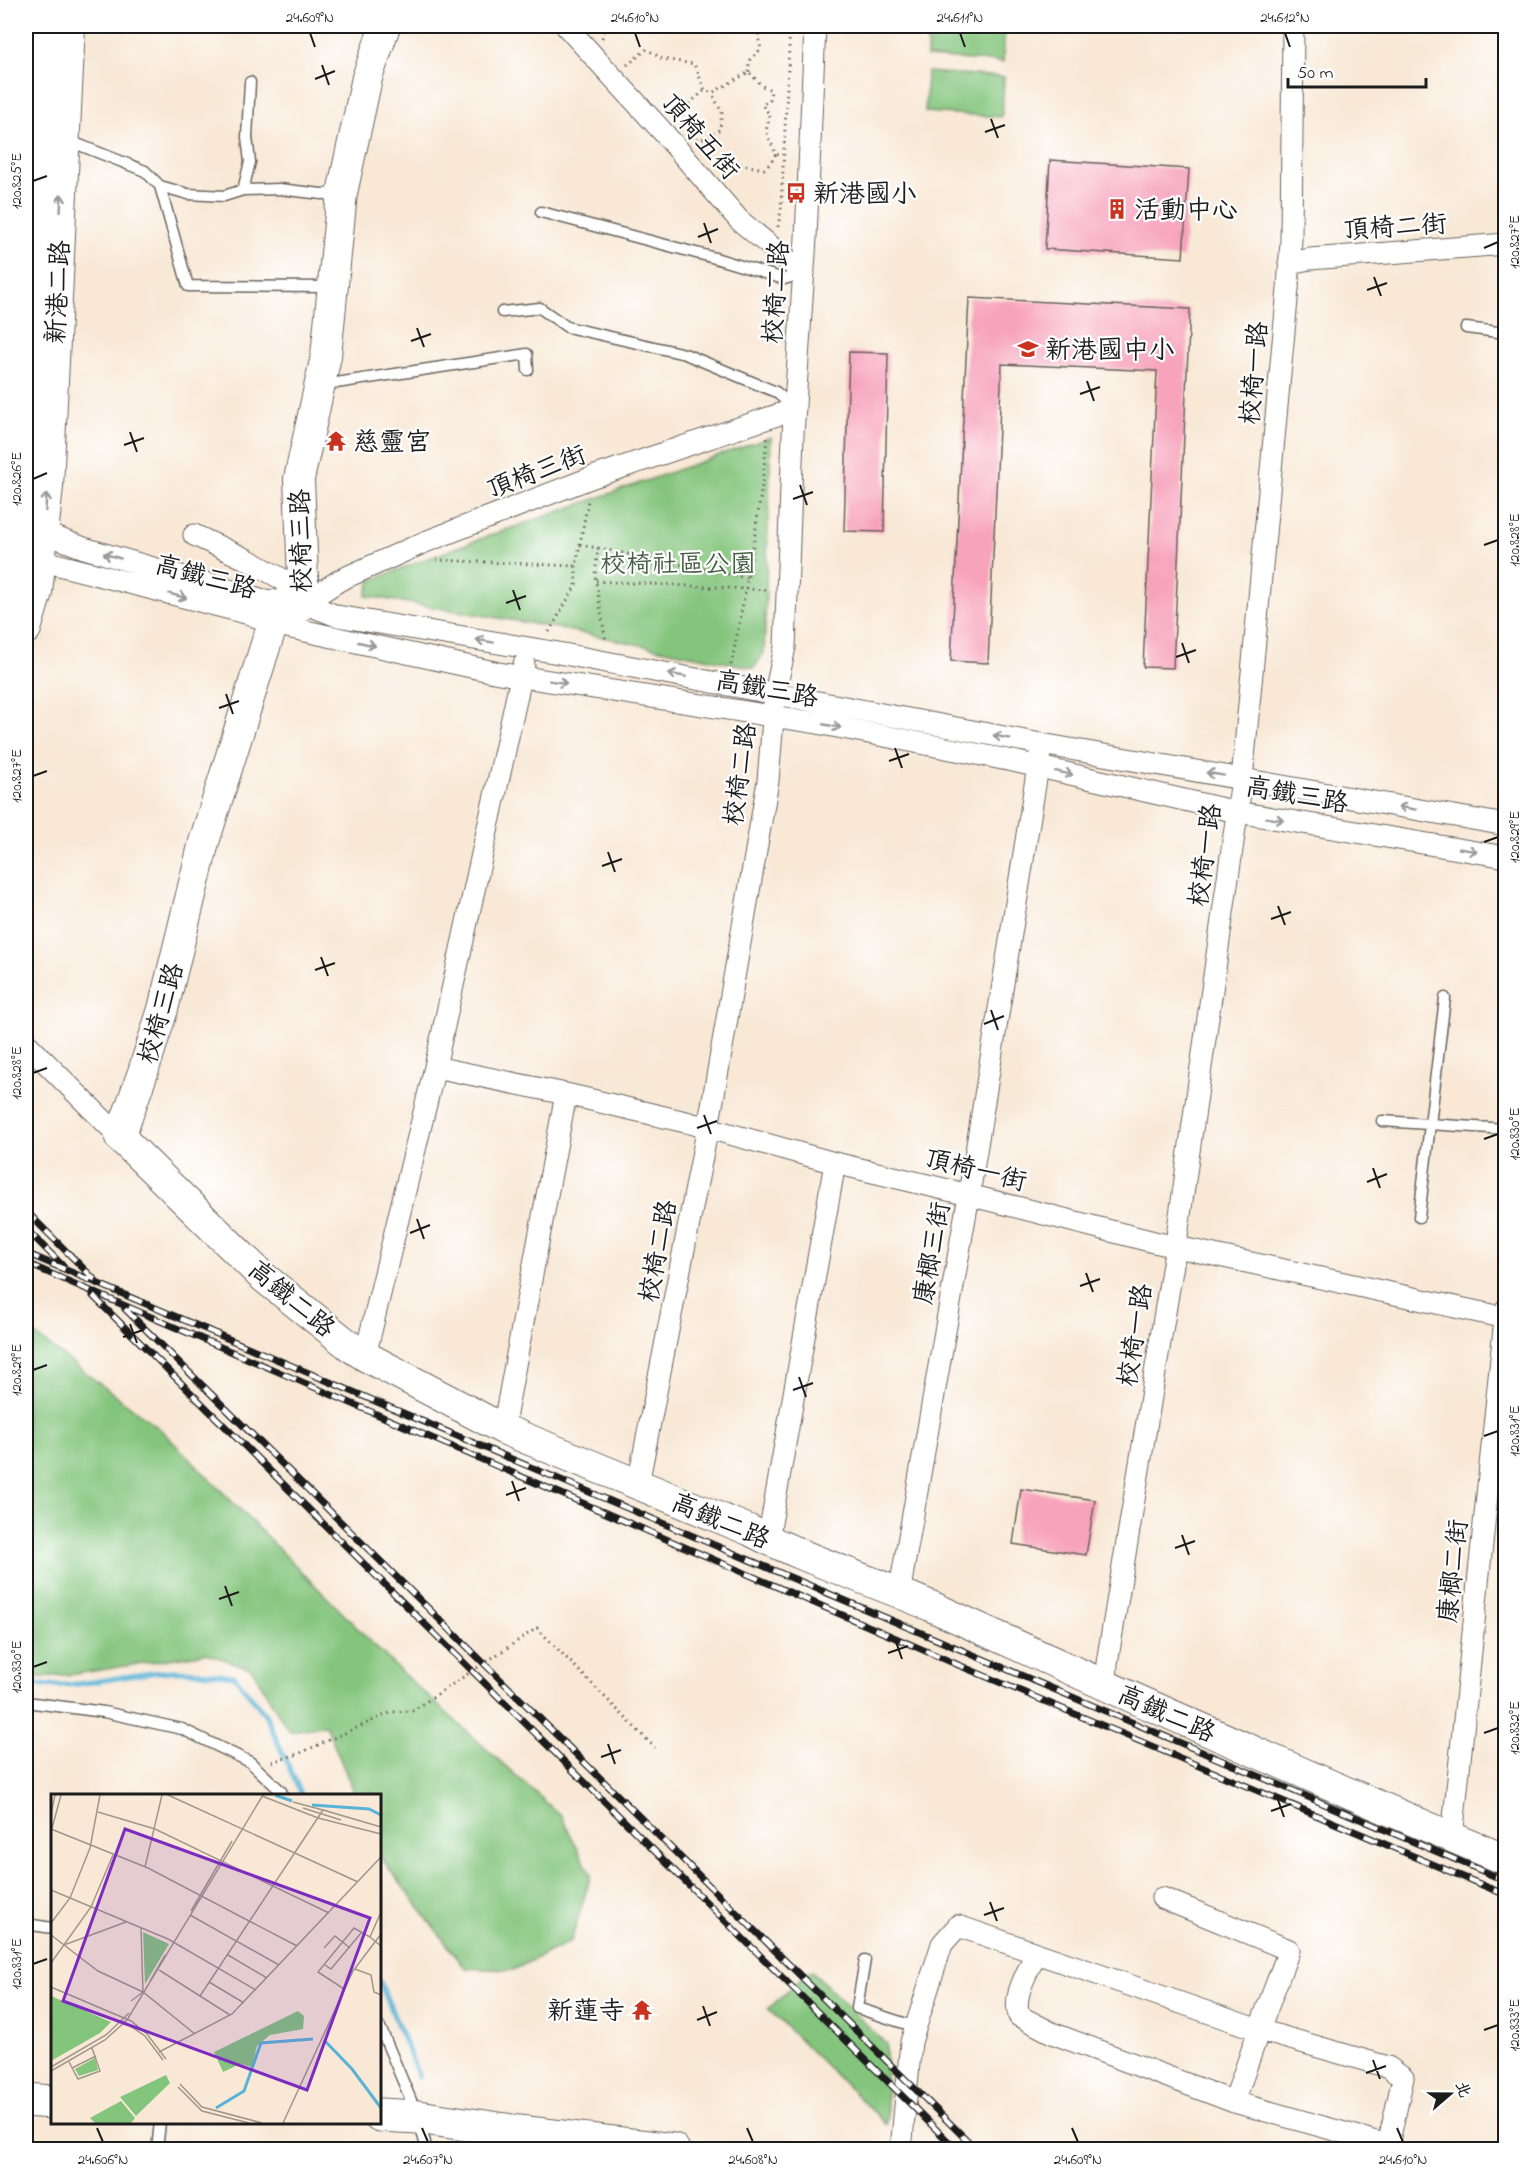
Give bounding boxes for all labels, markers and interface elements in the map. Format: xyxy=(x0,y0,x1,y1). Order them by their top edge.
text: 24.609°N xyxy=(286,7,334,29)
text: 24.610°N xyxy=(611,7,659,29)
text: 24.611°N xyxy=(937,7,983,29)
text: 24.612°N xyxy=(1260,7,1310,29)
scale bar xyxy=(1288,51,1426,89)
text: 50 m xyxy=(1297,61,1334,87)
street label: 頂椅五街 xyxy=(650,86,747,190)
text: 120.825°E xyxy=(6,153,28,209)
place label: 新港國小 xyxy=(813,177,917,215)
bus stop icon: 新港國小 xyxy=(784,181,808,205)
one-way arrow xyxy=(56,193,67,213)
place label: 活動中心 xyxy=(1134,193,1238,231)
building icon: 活動中心 xyxy=(1105,197,1129,221)
street label: 頂椅二街 xyxy=(1342,206,1448,252)
text: 120.827°E xyxy=(1504,215,1526,269)
street label: 新港二路 xyxy=(38,239,82,345)
street label: 校椅二路 xyxy=(755,239,801,345)
street label: 校椅一路 xyxy=(1233,320,1279,427)
place label: 新港國中小 xyxy=(1045,333,1175,371)
school or university icon: 新港國中小 xyxy=(1016,337,1040,361)
place label: 慈靈宮 xyxy=(353,425,431,463)
temple icon: 慈靈宮 xyxy=(324,429,348,453)
street label: 頂椅三街 xyxy=(482,437,592,510)
text: 120.826°E xyxy=(6,452,28,506)
street label: 校椅三路 xyxy=(283,489,323,593)
one-way arrow xyxy=(41,493,52,513)
text: 120.828°E xyxy=(1504,513,1526,567)
street label: 高鐵三路 xyxy=(150,547,260,611)
park label: 校椅社區公園 xyxy=(600,547,756,585)
one-way arrow xyxy=(103,550,122,561)
one-way arrow xyxy=(168,590,187,602)
one-way arrow xyxy=(475,636,495,647)
one-way arrow xyxy=(357,638,376,650)
street label: 高鐵三路 xyxy=(712,663,821,719)
one-way arrow xyxy=(667,670,687,681)
one-way arrow xyxy=(548,676,567,687)
street label: 校椅二路 xyxy=(716,720,768,829)
one-way arrow xyxy=(822,721,841,732)
one-way arrow xyxy=(992,731,1012,742)
text: 120.827°E xyxy=(6,749,28,803)
one-way arrow xyxy=(1054,767,1073,779)
one-way arrow xyxy=(1205,768,1225,779)
street label: 高鐵三路 xyxy=(1242,769,1351,825)
street label: 校椅一路 xyxy=(1181,801,1233,910)
one-way arrow xyxy=(1397,802,1417,813)
text: 120.829°E xyxy=(1504,811,1526,863)
one-way arrow xyxy=(1265,813,1285,824)
one-way arrow xyxy=(1457,845,1477,856)
street label: 校椅三路 xyxy=(130,959,195,1069)
text: 120.828°E xyxy=(6,1046,28,1100)
text: 120.830°E xyxy=(1504,1107,1526,1161)
street label: 頂椅一街 xyxy=(920,1141,1030,1203)
street label: 校椅二路 xyxy=(631,1197,689,1306)
street label: 康榔三街 xyxy=(906,1199,962,1308)
street label: 高鐵二路 xyxy=(238,1252,342,1348)
street label: 校椅一路 xyxy=(1110,1281,1164,1390)
text: 120.829°E xyxy=(6,1344,28,1396)
text: 120.831°E xyxy=(1504,1405,1526,1457)
street label: 高鐵二路 xyxy=(665,1485,775,1561)
street label: 康榔二街 xyxy=(1431,1518,1479,1625)
text: 120.830°E xyxy=(6,1640,28,1694)
street label: 高鐵二路 xyxy=(1111,1677,1221,1754)
text: 120.832°E xyxy=(1504,1701,1526,1755)
inset map xyxy=(51,1794,381,2124)
text: 120.831°E xyxy=(6,1938,28,1990)
place label: 新蓮寺 xyxy=(547,1994,625,2032)
temple icon: 新蓮寺 xyxy=(630,1998,654,2022)
text: 120.833°E xyxy=(1504,1999,1526,2051)
north arrow xyxy=(1420,2064,1480,2124)
text: 北 xyxy=(1448,2078,1476,2101)
text: 24.606°N xyxy=(78,2149,128,2171)
text: 24.607°N xyxy=(403,2149,453,2171)
text: 24.608°N xyxy=(728,2149,778,2171)
text: 24.609°N xyxy=(1054,2149,1102,2171)
text: 24.610°N xyxy=(1379,2149,1427,2171)

